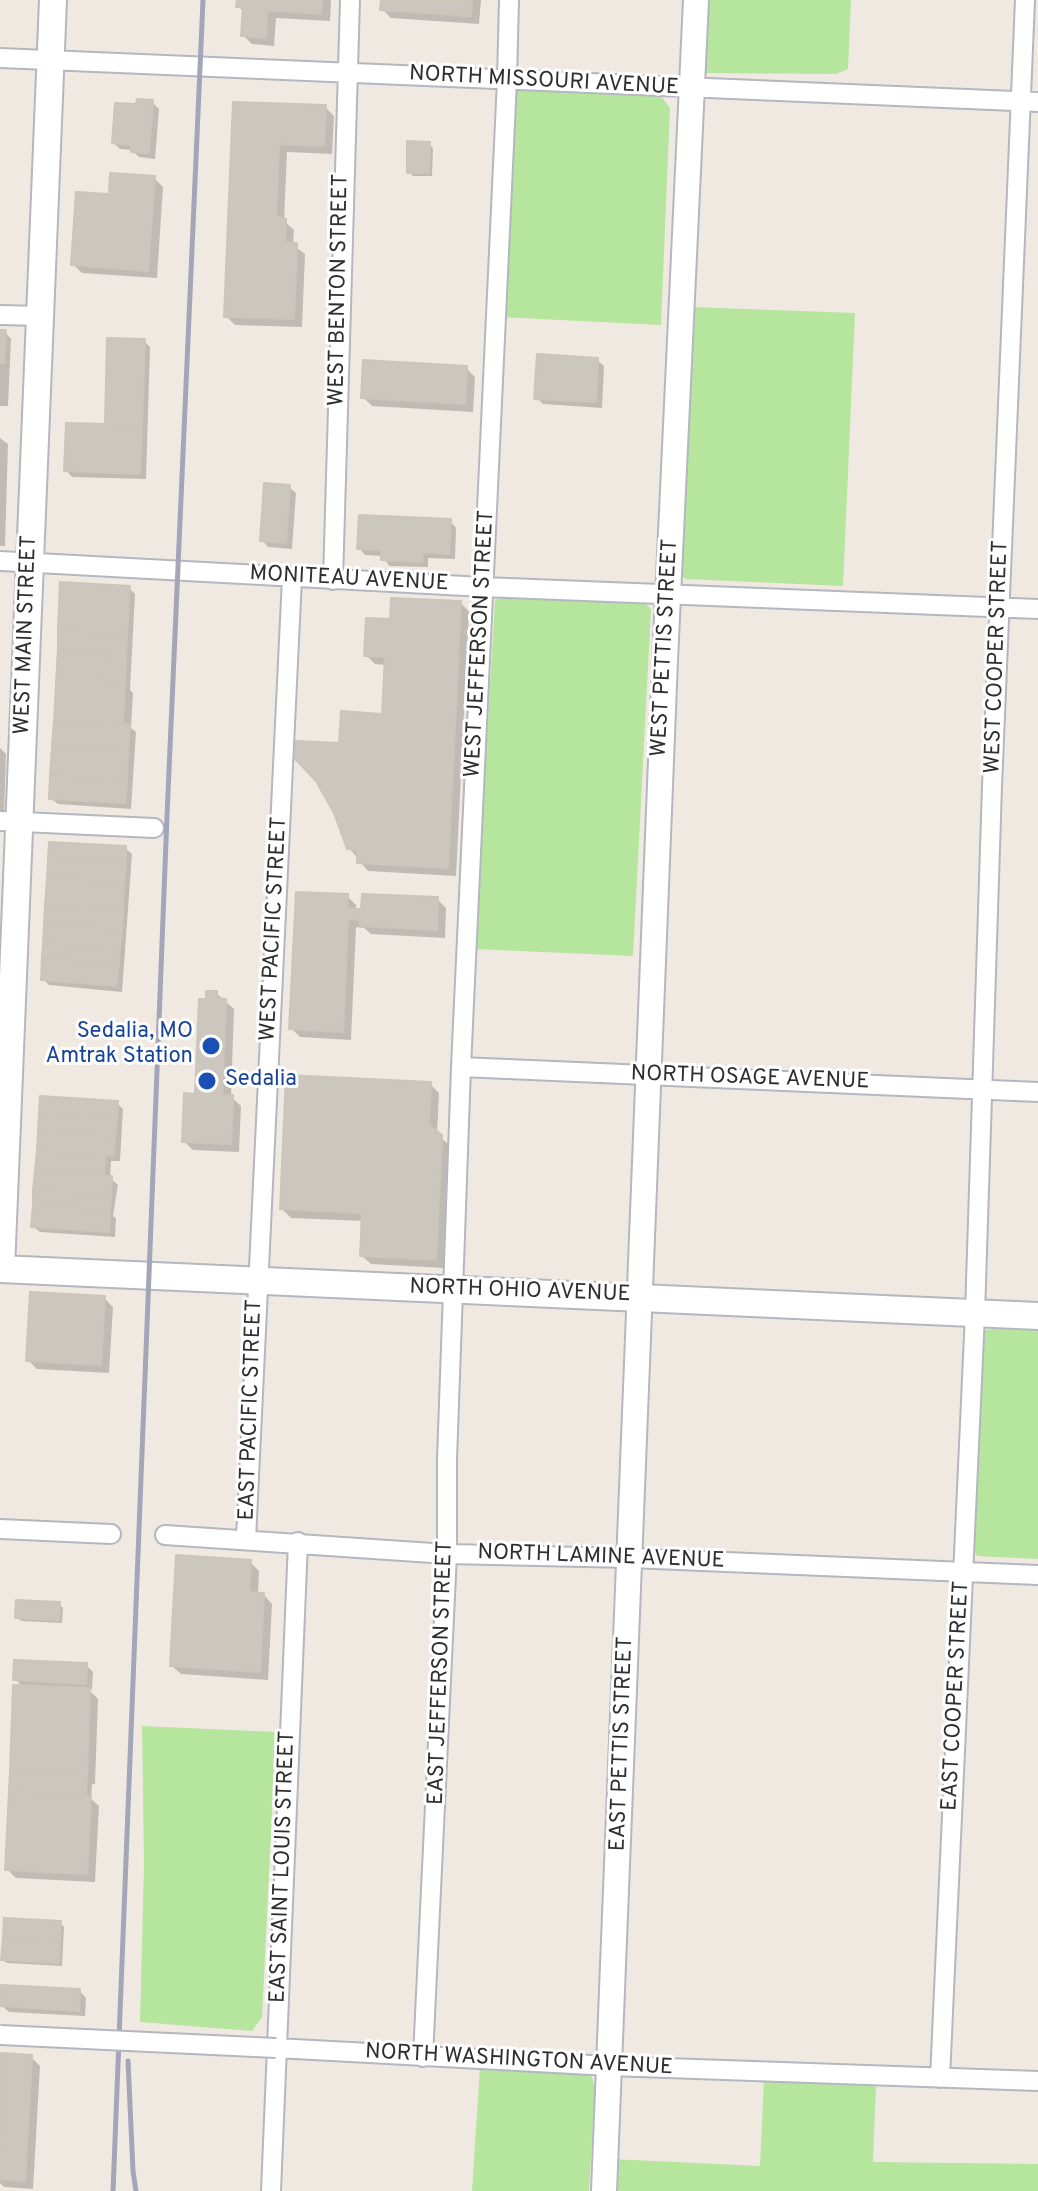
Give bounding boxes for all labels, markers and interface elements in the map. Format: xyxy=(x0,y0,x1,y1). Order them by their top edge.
street label: NORTH MISSOURI AVENUE xyxy=(408,62,680,102)
street label: WEST BENTON STREET xyxy=(325,174,355,406)
street label: WEST JEFFERSON STREET xyxy=(461,509,501,779)
street label: WEST MAIN STREET xyxy=(10,535,44,735)
street label: WEST PETTIS STREET xyxy=(647,538,685,758)
street label: WEST COOPER STREET xyxy=(981,540,1015,774)
street label: MONITEAU AVENUE xyxy=(249,562,449,598)
street label: WEST PACIFIC STREET xyxy=(256,816,294,1042)
place label: Sedalia, MO Amtrak Station xyxy=(45,1020,193,1072)
marker: Sedalia, MO Amtrak Station xyxy=(200,1035,222,1057)
street label: NORTH OSAGE AVENUE xyxy=(630,1062,870,1096)
place label: Sedalia xyxy=(225,1068,297,1094)
marker: Sedalia xyxy=(196,1070,218,1092)
street label: NORTH OHIO AVENUE xyxy=(409,1275,631,1309)
street label: EAST PACIFIC STREET xyxy=(235,1299,269,1521)
street label: EAST JEFFERSON STREET xyxy=(424,1540,460,1806)
street label: NORTH LAMINE AVENUE xyxy=(477,1540,725,1576)
street label: EAST COOPER STREET xyxy=(938,1580,976,1812)
street label: EAST PETTIS STREET xyxy=(606,1636,640,1852)
street label: EAST SAINT LOUIS STREET xyxy=(266,1730,302,2004)
street label: NORTH WASHINGTON AVENUE xyxy=(364,2040,674,2082)

